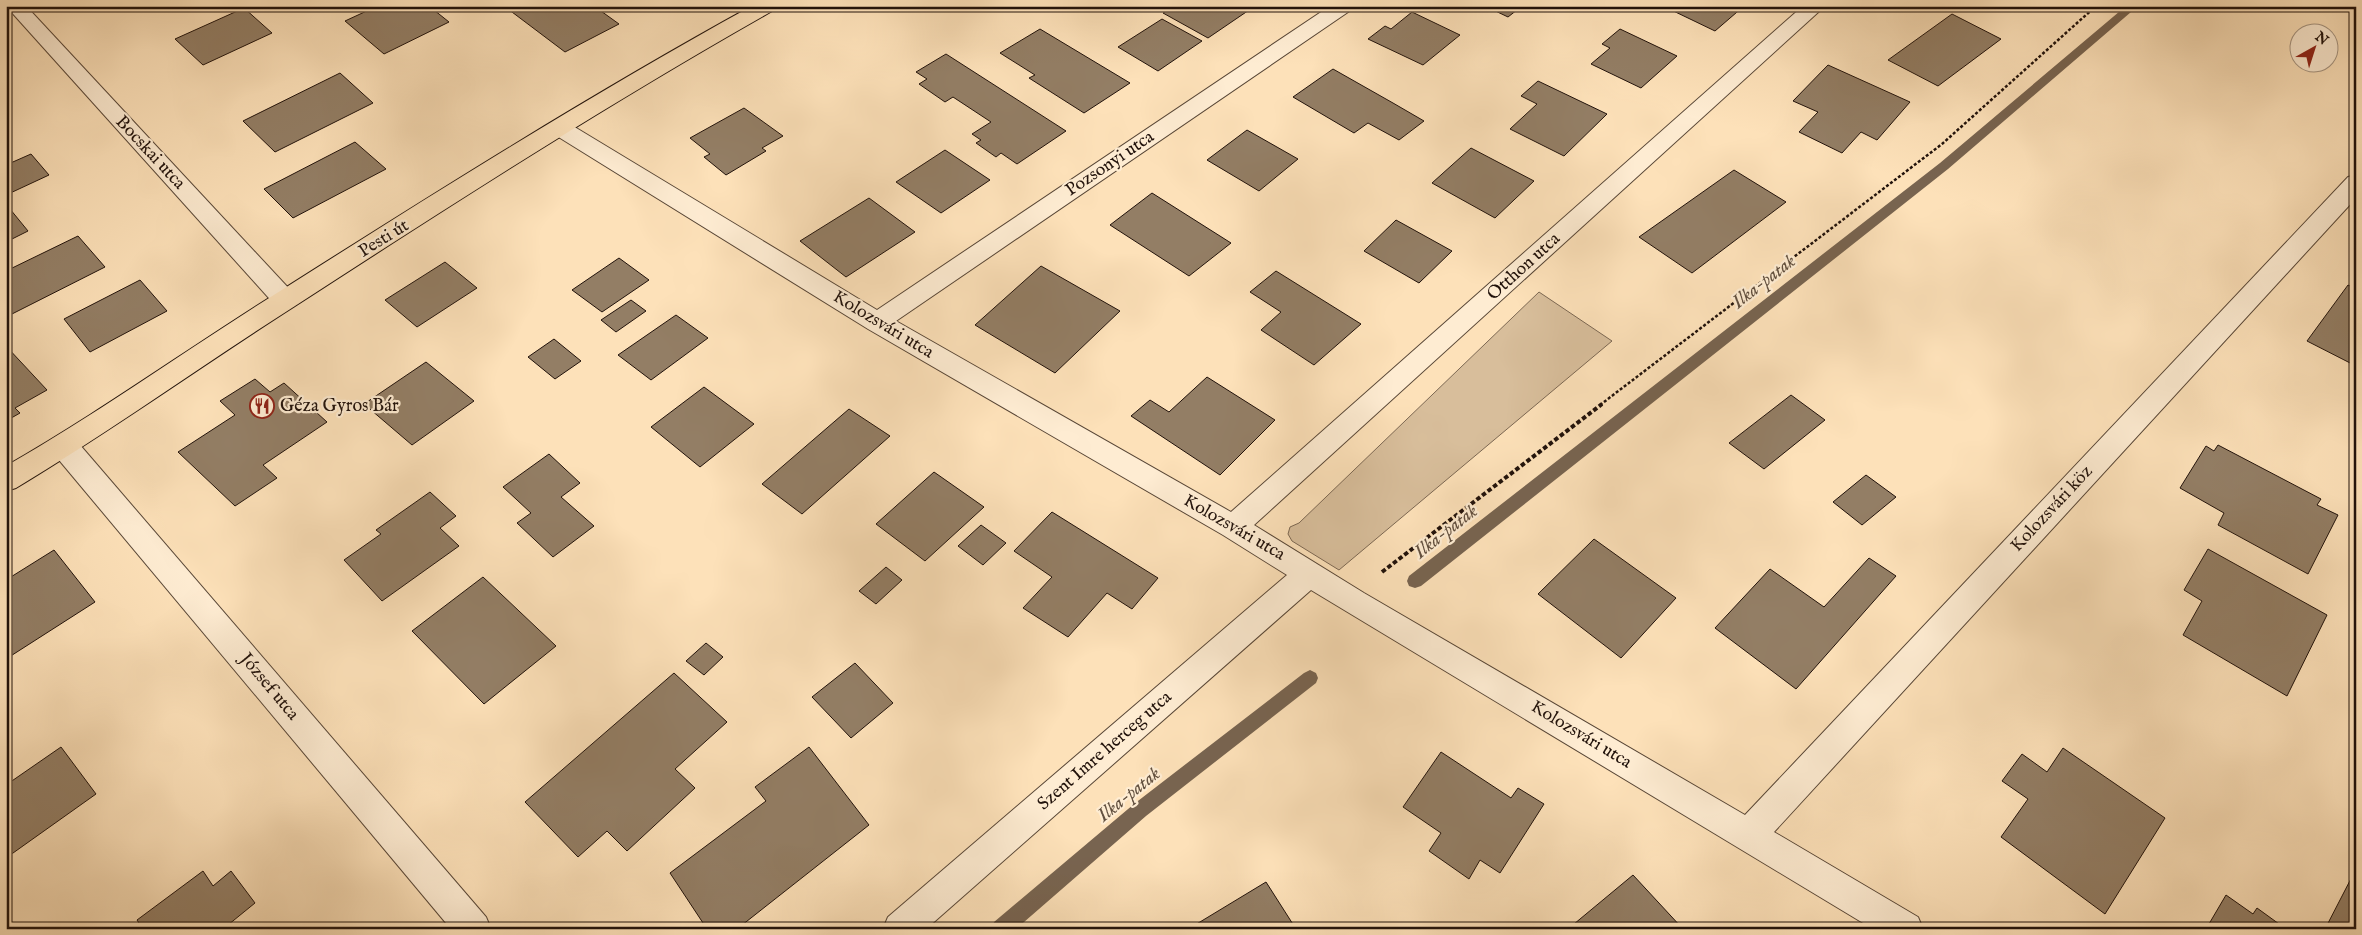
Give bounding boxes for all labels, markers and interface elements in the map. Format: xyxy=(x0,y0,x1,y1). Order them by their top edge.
north arrow xyxy=(2290,22,2340,72)
text: N xyxy=(2310,27,2332,49)
street label: Bocskai utca xyxy=(110,111,190,195)
street label: Pozsonyi utca xyxy=(1061,126,1159,202)
street label: Pesti út xyxy=(354,215,414,263)
street label: Otthon utca xyxy=(1483,228,1566,306)
water label: Ilka-patak xyxy=(1726,249,1801,315)
street label: Kolozsvári utca xyxy=(828,286,938,364)
restaurant icon: Géza Gyros Bár xyxy=(249,393,275,419)
place label: Géza Gyros Bár xyxy=(280,395,399,418)
street label: Kolozsvári köz xyxy=(2006,461,2098,557)
street label: Kolozsvári utca xyxy=(1179,490,1289,567)
water label: Ilka-patak xyxy=(1408,499,1483,565)
street label: József utca xyxy=(233,647,304,726)
street label: Szent Imre herceg utca xyxy=(1033,686,1177,816)
street label: Kolozsvári utca xyxy=(1526,696,1636,774)
water label: Ilka-patak xyxy=(1092,762,1166,828)

